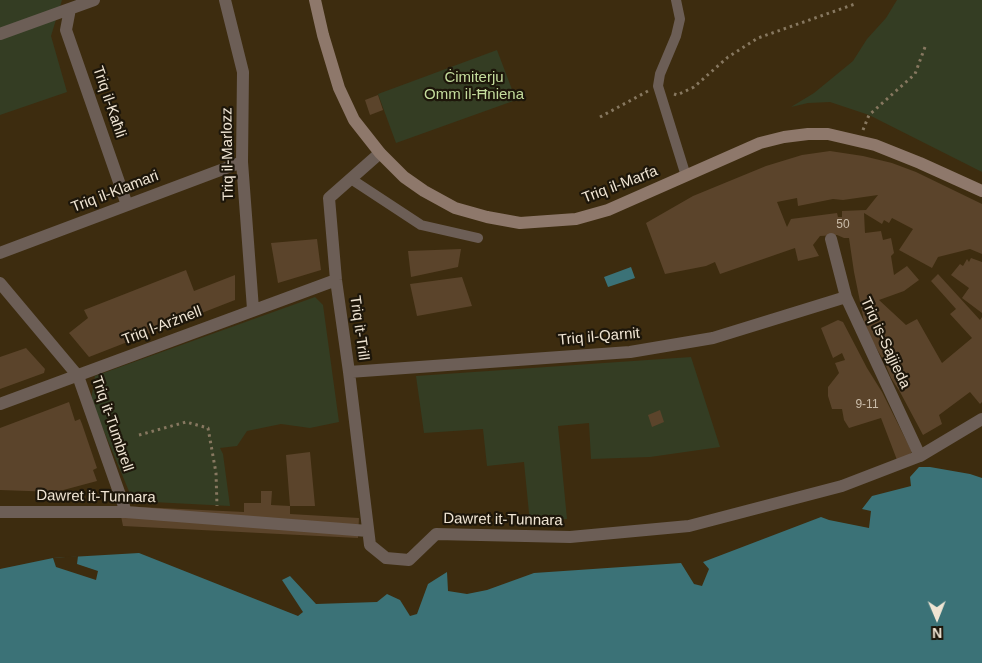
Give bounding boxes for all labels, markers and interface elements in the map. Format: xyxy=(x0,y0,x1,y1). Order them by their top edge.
street label: Triq il-Kaħli xyxy=(88,64,130,140)
park label: Ċimiterju Omm il-Ħniena xyxy=(424,69,524,104)
street label: Triq il-Marlozz xyxy=(218,107,238,201)
street label: Triq il-Marfa xyxy=(580,162,660,208)
street label: Triq il-Klamari xyxy=(69,167,161,217)
house number: 50 xyxy=(836,218,850,232)
street label: Triq it-Trill xyxy=(346,294,372,362)
street label: Triq is-Sajjieda xyxy=(856,294,914,392)
street label: Triq l-Arżnell xyxy=(120,303,204,349)
street label: Triq il-Qarnit xyxy=(557,324,641,350)
street label: Triq it-Tumbrell xyxy=(87,374,137,474)
house number: 9-11 xyxy=(855,398,879,412)
street label: Dawret it-Tunnara xyxy=(36,487,156,507)
street label: Dawret it-Tunnara xyxy=(443,510,563,530)
north arrow xyxy=(912,593,962,643)
text: N xyxy=(932,625,942,641)

